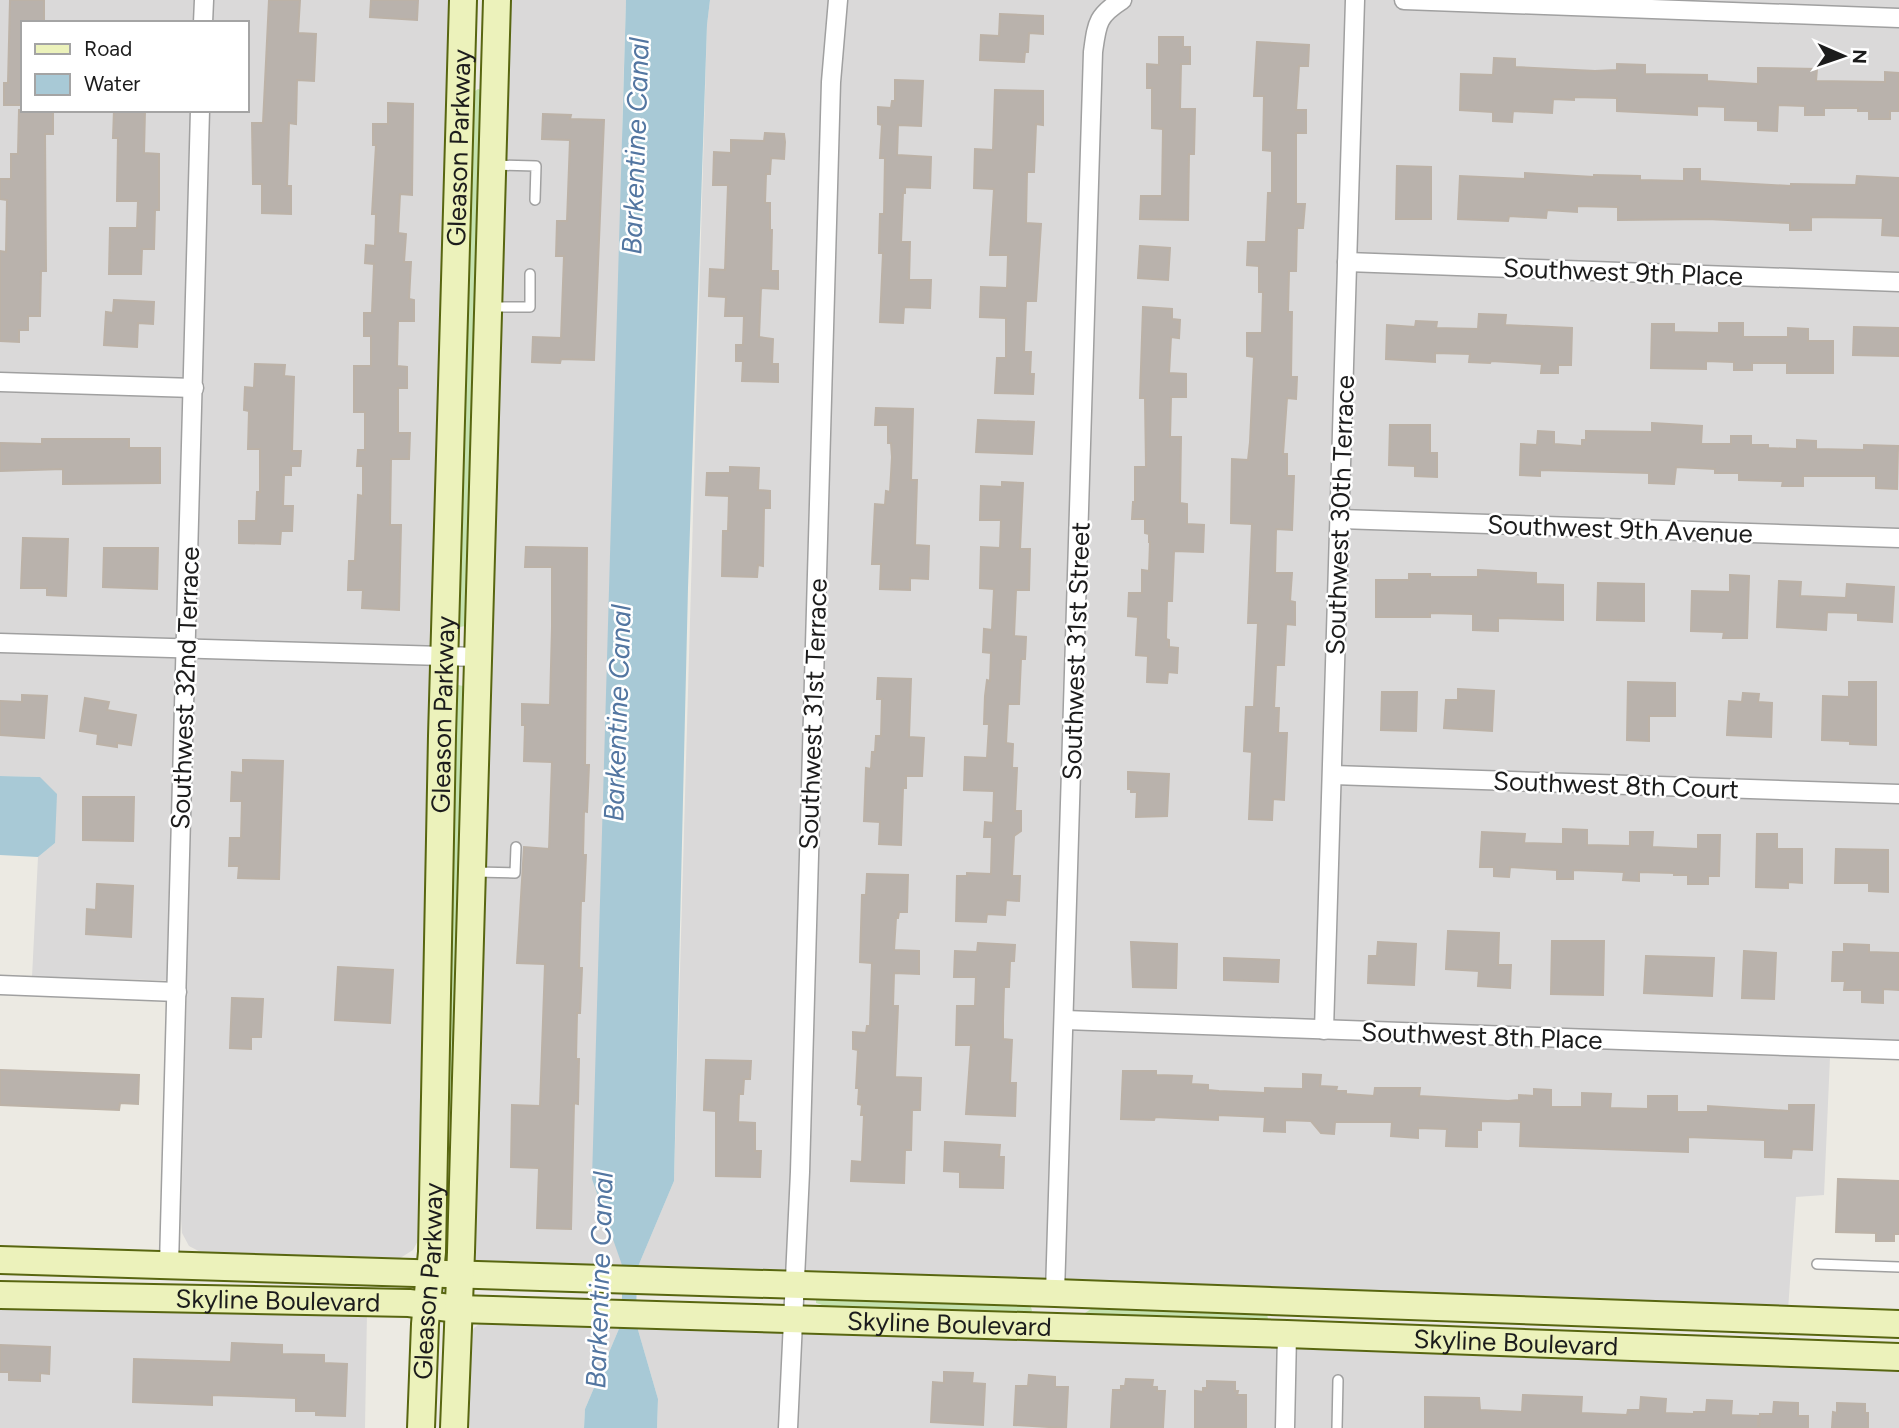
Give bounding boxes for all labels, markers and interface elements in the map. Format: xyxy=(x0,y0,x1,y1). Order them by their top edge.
legend xyxy=(21,21,248,112)
north arrow xyxy=(1808,21,1878,91)
text: Road xyxy=(84,36,132,61)
water label: Barkentine Canal xyxy=(614,36,656,255)
street label: Gleason Parkway xyxy=(440,48,478,247)
text: N xyxy=(1848,49,1871,64)
text: Water xyxy=(84,71,140,96)
street label: Southwest 9th Place xyxy=(1502,252,1744,292)
street label: Southwest 30th Terrace xyxy=(1319,375,1361,655)
street label: Southwest 9th Avenue xyxy=(1487,508,1753,550)
street label: Southwest 31st Street xyxy=(1056,521,1097,781)
street label: Southwest 32nd Terrace xyxy=(164,546,206,830)
street label: Southwest 31st Terrace xyxy=(792,578,834,850)
water label: Barkentine Canal xyxy=(596,603,638,822)
street label: Gleason Parkway xyxy=(425,615,461,814)
street label: Southwest 8th Court xyxy=(1493,765,1740,805)
street label: Southwest 8th Place xyxy=(1361,1016,1603,1056)
water label: Barkentine Canal xyxy=(578,1170,620,1389)
street label: Gleason Parkway xyxy=(407,1182,449,1380)
street label: Skyline Boulevard xyxy=(175,1282,381,1318)
street label: Skyline Boulevard xyxy=(846,1305,1052,1343)
street label: Skyline Boulevard xyxy=(1413,1323,1619,1362)

